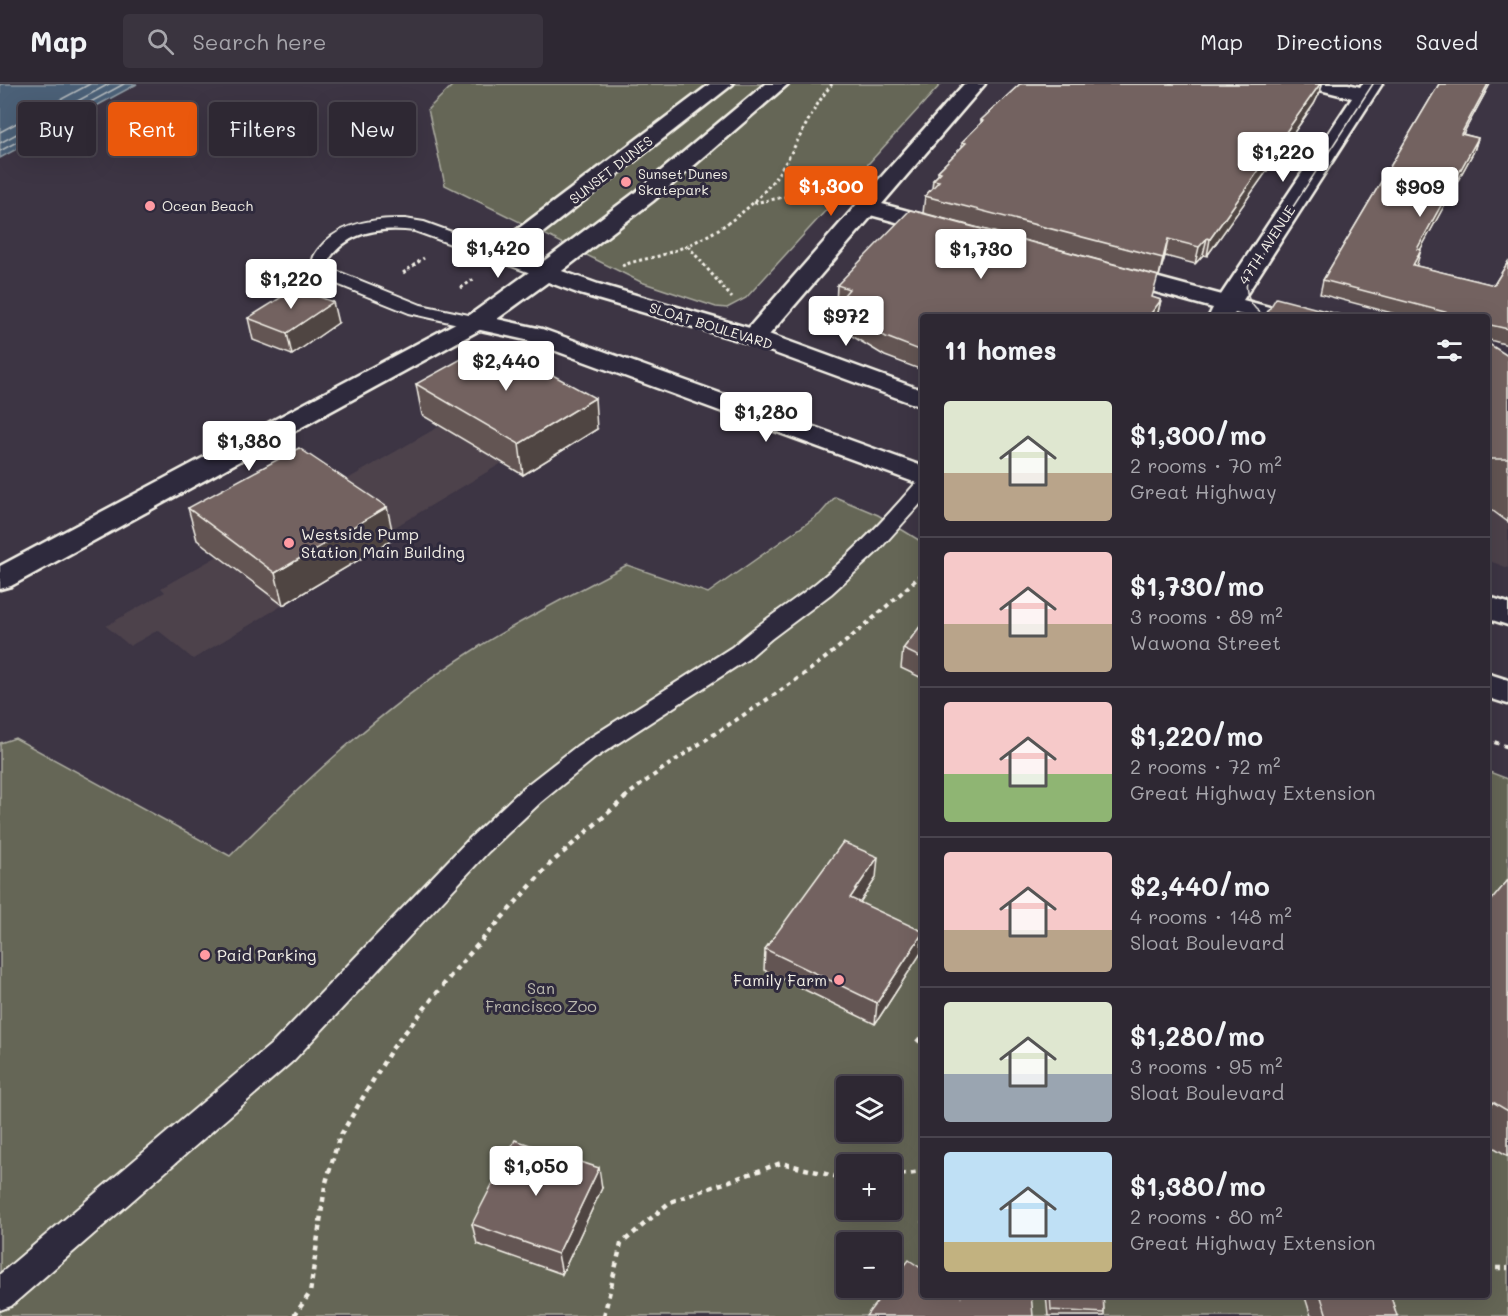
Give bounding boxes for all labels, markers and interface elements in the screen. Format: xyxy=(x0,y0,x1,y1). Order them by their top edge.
search box xyxy=(123,14,543,68)
text: Map xyxy=(30,23,87,59)
icon: search xyxy=(144,25,177,58)
text: Search here xyxy=(192,27,326,56)
text: Map xyxy=(1200,28,1243,55)
text: Directions xyxy=(1276,28,1383,55)
text: Saved xyxy=(1416,28,1478,55)
chip: Buy xyxy=(18,102,96,156)
chip: Rent xyxy=(108,102,197,156)
chip: Filters xyxy=(209,102,317,156)
chip: New xyxy=(329,102,416,156)
street label: SUNSET DUNES xyxy=(565,131,656,208)
pin: $1,220 xyxy=(1234,132,1332,183)
text: $1,220 xyxy=(1252,138,1314,164)
place label: Sunset Dunes Skatepark xyxy=(638,164,728,199)
pin: $1,300 xyxy=(782,166,880,217)
pin: $909 xyxy=(1384,167,1456,218)
text: $1,300 xyxy=(798,172,864,198)
text: $909 xyxy=(1395,173,1445,199)
marker: Sunset Dunes Skatepark xyxy=(619,175,633,189)
place label: Ocean Beach xyxy=(162,196,253,215)
marker: Ocean Beach xyxy=(143,199,157,213)
street label: 47TH AVENUE xyxy=(1234,202,1299,288)
pin: $1,420 xyxy=(449,228,547,279)
pin: $1,730 xyxy=(932,229,1030,280)
text: $1,420 xyxy=(466,234,530,260)
text: $1,730 xyxy=(949,235,1013,261)
pin: $1,220 xyxy=(242,259,340,310)
text: $1,220 xyxy=(260,265,322,291)
pin: $972 xyxy=(810,296,882,347)
street label: SLOAT BOULEVARD xyxy=(647,298,775,353)
text: $972 xyxy=(823,302,869,328)
text: 11 homes xyxy=(944,333,1057,367)
icon: filters xyxy=(1433,334,1466,367)
pin: $2,440 xyxy=(457,341,555,392)
text: $2,440 xyxy=(472,347,540,373)
pin: $1,280 xyxy=(717,392,815,443)
text: $1,280 xyxy=(734,398,798,424)
text: $1,300/mo xyxy=(1130,418,1266,452)
pin: $1,380 xyxy=(200,421,298,472)
icon: home xyxy=(992,425,1064,497)
text: $1,380 xyxy=(217,427,281,453)
text: 2 rooms · 70 m² xyxy=(1130,452,1282,478)
text: Great Highway xyxy=(1130,478,1277,504)
place label: Westside Pump Station Main Building xyxy=(301,523,465,562)
marker: Westside Pump Station Main Building xyxy=(282,536,296,550)
text: $1,730/mo xyxy=(1130,569,1264,603)
icon: home xyxy=(992,576,1064,648)
text: 3 rooms · 89 m² xyxy=(1130,603,1283,629)
text: Wawona Street xyxy=(1130,629,1281,655)
text: $1,220/mo xyxy=(1130,719,1263,753)
icon: home xyxy=(992,726,1064,798)
text: 2 rooms · 72 m² xyxy=(1130,753,1281,779)
text: Great Highway Extension xyxy=(1130,779,1376,805)
text: $2,440/mo xyxy=(1130,869,1270,903)
icon: home xyxy=(992,876,1064,948)
text: 4 rooms · 148 m² xyxy=(1130,903,1292,929)
text: Sloat Boulevard xyxy=(1130,929,1284,955)
place label: Paid Parking xyxy=(217,944,316,965)
marker: Paid Parking xyxy=(198,948,212,962)
place label: Family Farm xyxy=(733,969,827,990)
marker: Family Farm xyxy=(832,973,846,987)
park label: San Francisco Zoo xyxy=(485,977,597,1016)
text: $1,280/mo xyxy=(1130,1019,1265,1053)
icon: home xyxy=(992,1026,1064,1098)
text: 3 rooms · 95 m² xyxy=(1130,1053,1282,1079)
map controls xyxy=(836,1076,902,1298)
button: layers xyxy=(836,1076,902,1142)
text: Sloat Boulevard xyxy=(1130,1079,1284,1105)
pin: $1,050 xyxy=(487,1146,585,1197)
text: $1,050 xyxy=(504,1152,568,1178)
button: + xyxy=(836,1154,902,1220)
text: $1,380/mo xyxy=(1130,1169,1266,1203)
icon: home xyxy=(992,1176,1064,1248)
text: 2 rooms · 80 m² xyxy=(1130,1203,1283,1229)
text: Great Highway Extension xyxy=(1130,1229,1376,1255)
button: − xyxy=(836,1232,902,1298)

